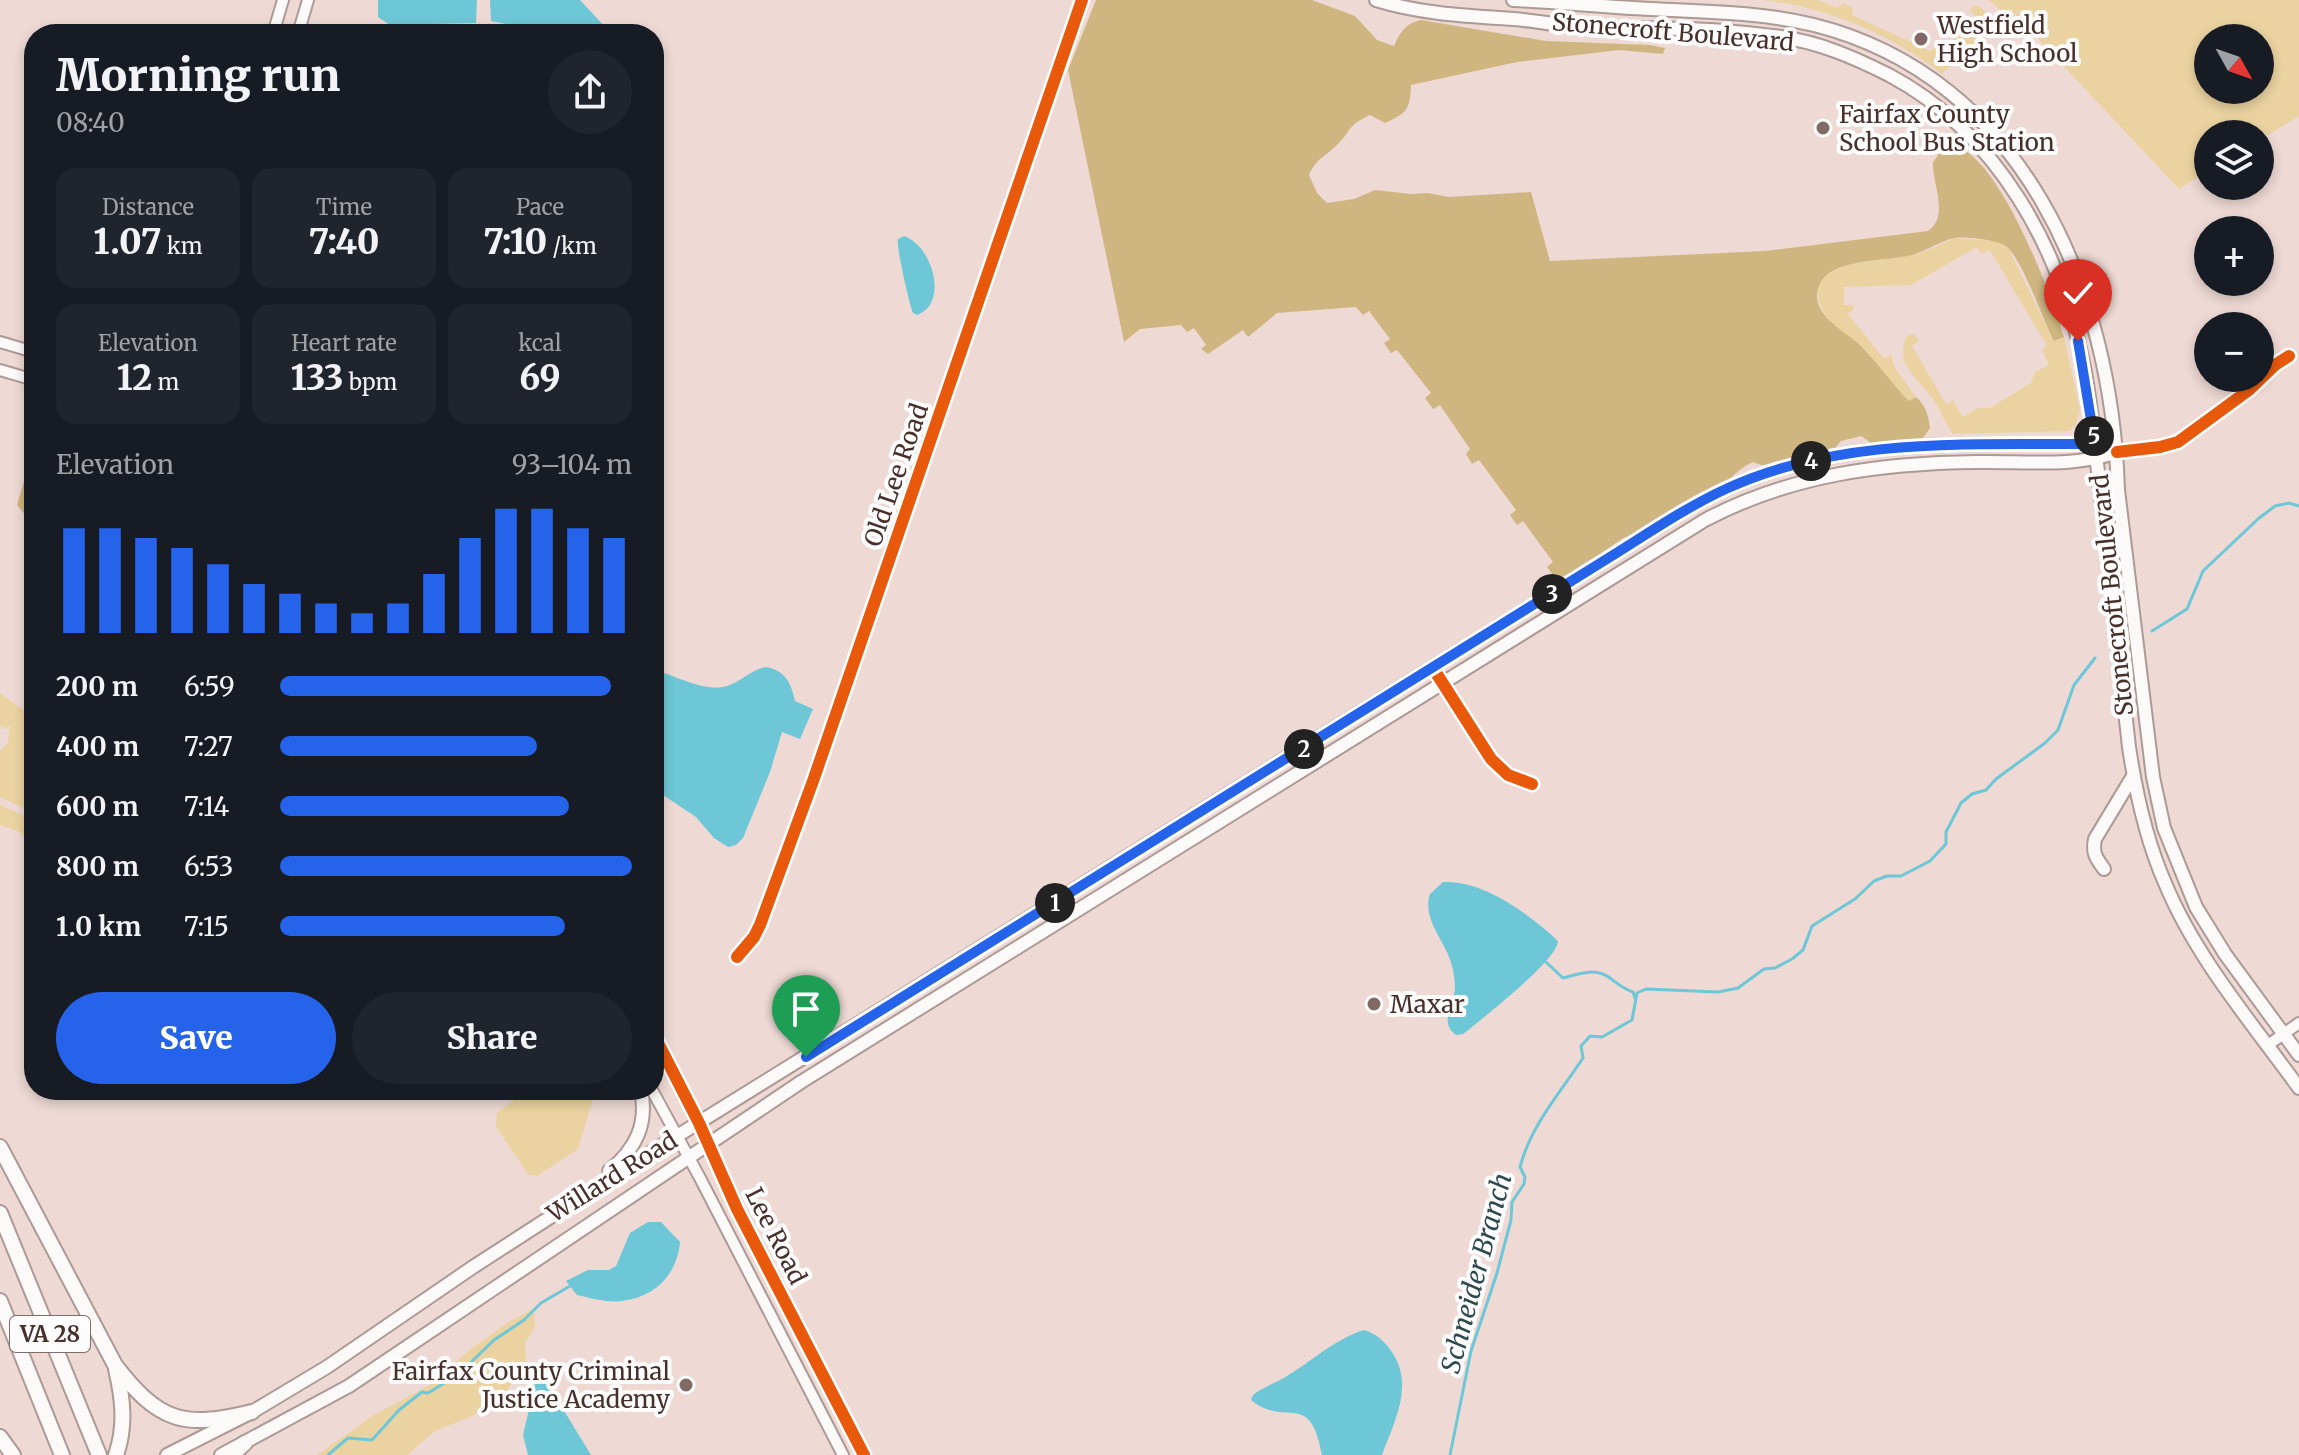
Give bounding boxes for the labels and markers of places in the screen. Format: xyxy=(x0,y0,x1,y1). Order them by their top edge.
place label: Westfield High School xyxy=(1936,10,2078,69)
marker: Westfield High School xyxy=(1912,30,1930,48)
place label: Fairfax County School Bus Station xyxy=(1839,99,2055,158)
marker: Fairfax County School Bus Station xyxy=(1814,119,1832,137)
pin xyxy=(2044,259,2112,341)
pin: 5 xyxy=(2074,416,2114,456)
pin: 4 xyxy=(1791,441,1831,481)
pin: 3 xyxy=(1532,574,1572,614)
pin: 2 xyxy=(1284,729,1324,769)
pin: 1 xyxy=(1035,883,1075,923)
pin xyxy=(772,975,840,1057)
place label: Maxar xyxy=(1390,989,1465,1020)
marker: Maxar xyxy=(1365,995,1383,1013)
place label: Fairfax County Criminal Justice Academy xyxy=(392,1356,670,1415)
marker: Fairfax County Criminal Justice Academy xyxy=(677,1376,695,1394)

